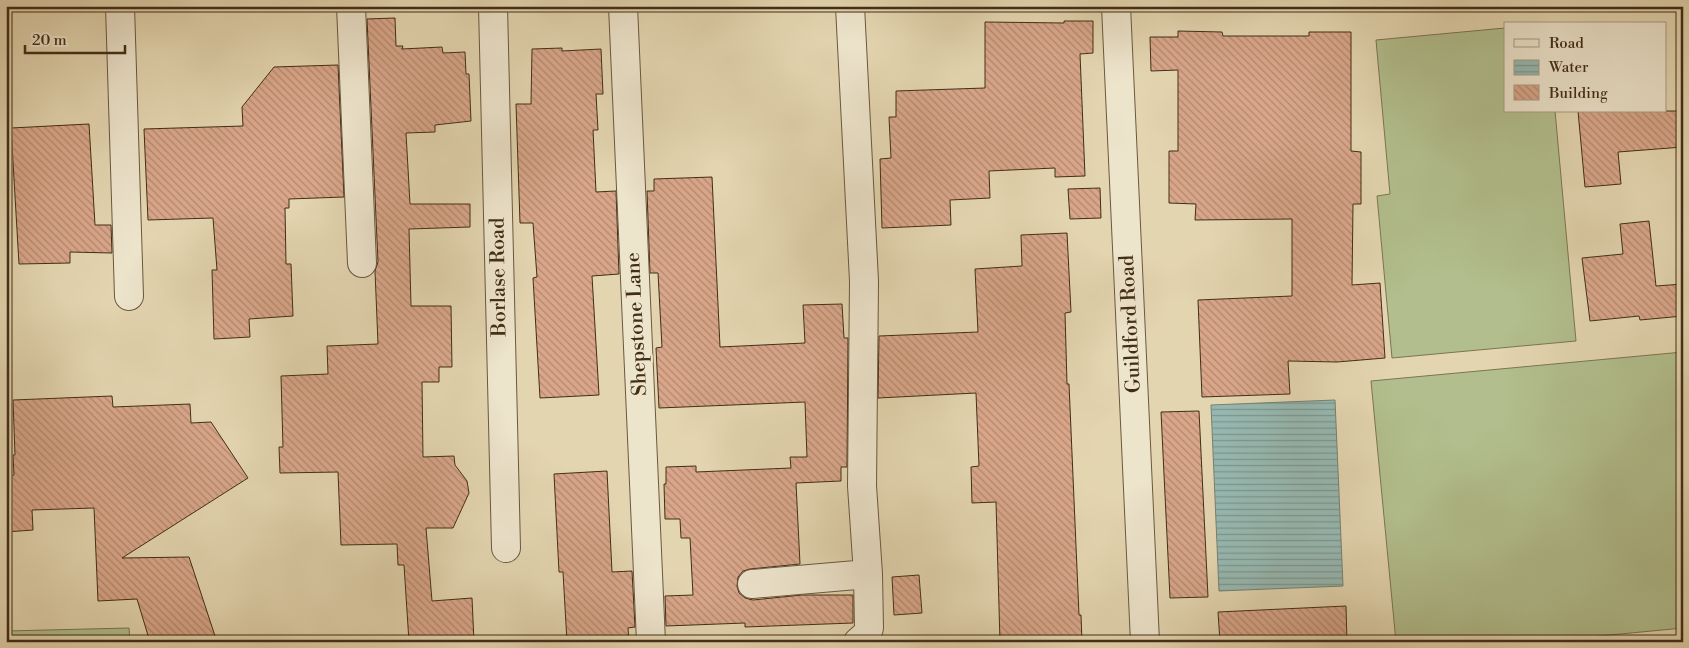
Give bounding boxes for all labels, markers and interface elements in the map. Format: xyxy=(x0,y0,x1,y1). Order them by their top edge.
scale bar xyxy=(25,22,125,54)
legend xyxy=(1504,22,1666,112)
text: 20 m xyxy=(32,31,67,50)
text: Road xyxy=(1549,34,1584,53)
text: Water xyxy=(1548,58,1589,77)
text: Building xyxy=(1548,84,1608,103)
street label: Borlase Road xyxy=(485,217,513,338)
street label: Shepstone Lane xyxy=(621,252,653,396)
street label: Guildford Road xyxy=(1115,254,1147,394)

